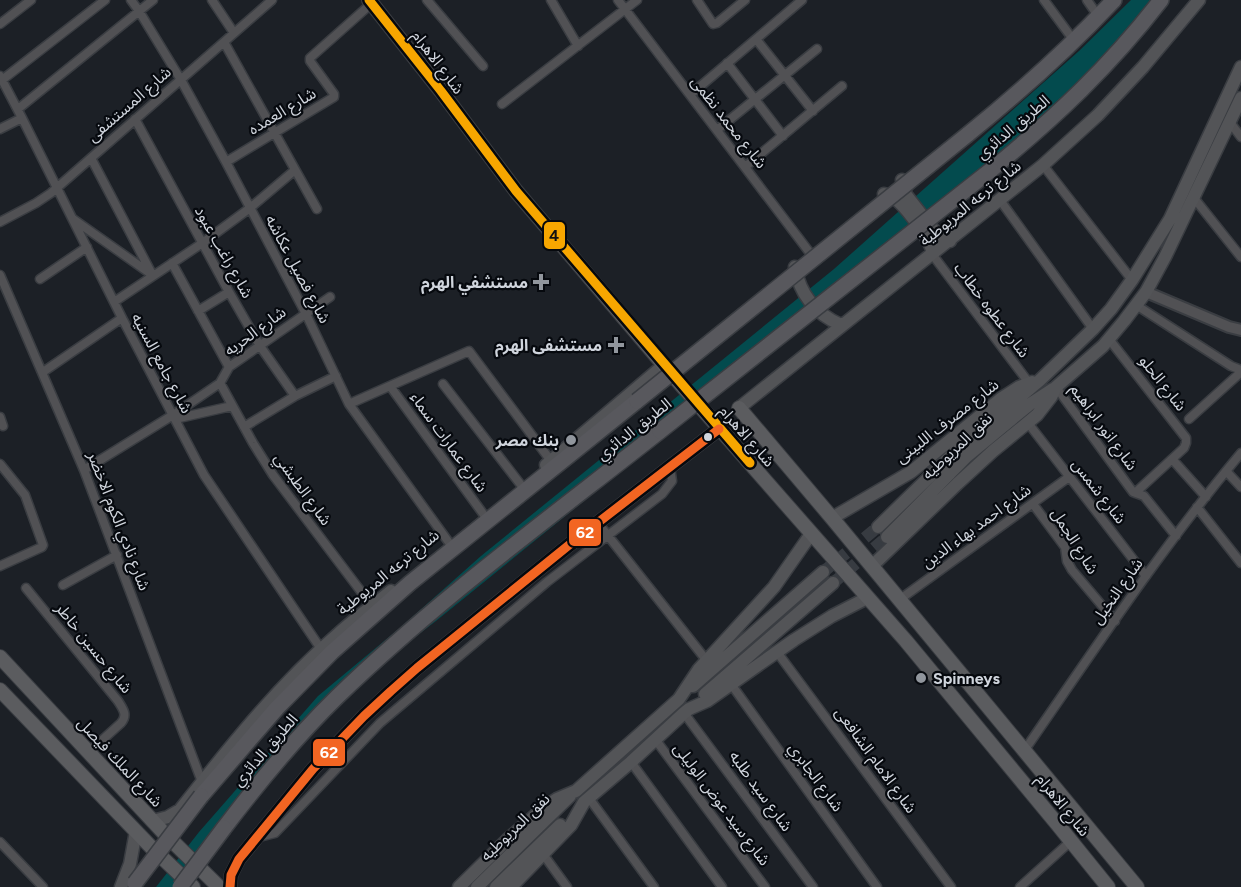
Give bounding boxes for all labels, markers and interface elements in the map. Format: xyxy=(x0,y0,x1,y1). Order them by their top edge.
street label: شارع الاهرام xyxy=(405,26,468,99)
street label: شارع المستشفى xyxy=(83,62,177,148)
street label: شارع محمد نظمى xyxy=(685,72,771,174)
street label: شارع العمده xyxy=(245,83,321,141)
street label: الطريق الدائري xyxy=(972,91,1055,165)
street label: شارع ترعه المريوطية xyxy=(915,156,1027,252)
street label: شارع راغب عبود xyxy=(188,203,257,303)
street label: شارع فصيل عكاشه xyxy=(259,211,335,328)
line badge: 4 xyxy=(543,221,566,250)
text: 4 xyxy=(549,226,559,245)
street label: شارع عطوه خطاب xyxy=(948,259,1034,363)
place label: مستشفي الهرم xyxy=(421,273,528,295)
marker: مستشفي الهرم xyxy=(532,273,550,291)
street label: شارع الحريه xyxy=(220,302,291,362)
street label: شارع جامع السنيه xyxy=(125,310,196,418)
place label: مستشفى الهرم xyxy=(495,336,602,357)
marker: مستشفى الهرم xyxy=(607,336,625,354)
street label: شارع الحلو xyxy=(1133,351,1191,417)
street label: شارع مصرف اللبينى xyxy=(892,375,1004,470)
street label: شارع انور ابراهيم xyxy=(1064,380,1142,476)
street label: شارع عمارات سماء xyxy=(404,388,492,498)
street label: الطريق الدائري xyxy=(593,394,677,466)
street label: شارع الاهرام xyxy=(713,401,779,472)
street label: نفق المريوطيه xyxy=(918,409,997,484)
place label: بنك مصر xyxy=(495,431,559,450)
unlabelled marker xyxy=(702,431,714,443)
marker: بنك مصر xyxy=(564,433,578,447)
street label: شارع نادي الكوم الاخضر xyxy=(81,448,154,594)
street label: شارع الطبشي xyxy=(268,449,336,531)
street label: شارع شمس xyxy=(1065,455,1130,529)
street label: شارع احمد بهاء الدين xyxy=(918,480,1036,575)
street label: شارع الجمل xyxy=(1045,504,1103,579)
line badge: 62 xyxy=(568,518,602,547)
text: 62 xyxy=(576,523,594,542)
street label: شارع ترعه المريوطية xyxy=(333,525,445,621)
street label: شارع النخيل xyxy=(1087,554,1149,629)
street label: شارع حسين خاطر xyxy=(49,598,136,699)
place label: Spinneys xyxy=(933,669,1000,688)
marker: Spinneys xyxy=(914,671,928,685)
street label: شارع الامام الشافعى xyxy=(829,703,921,819)
street label: الطريق الدائري xyxy=(228,710,304,792)
street label: شارع الملك فيصل xyxy=(71,713,166,813)
line badge: 62 xyxy=(312,738,346,767)
street label: شارع سيد عوض الوليلى xyxy=(667,739,774,871)
street label: شارع الجابري xyxy=(782,739,847,817)
text: 62 xyxy=(320,743,338,762)
street label: شارع سيد طلبه xyxy=(723,747,797,837)
street label: شارع الاهرام xyxy=(1030,770,1094,842)
street label: نفق المريوطيه xyxy=(476,789,554,865)

